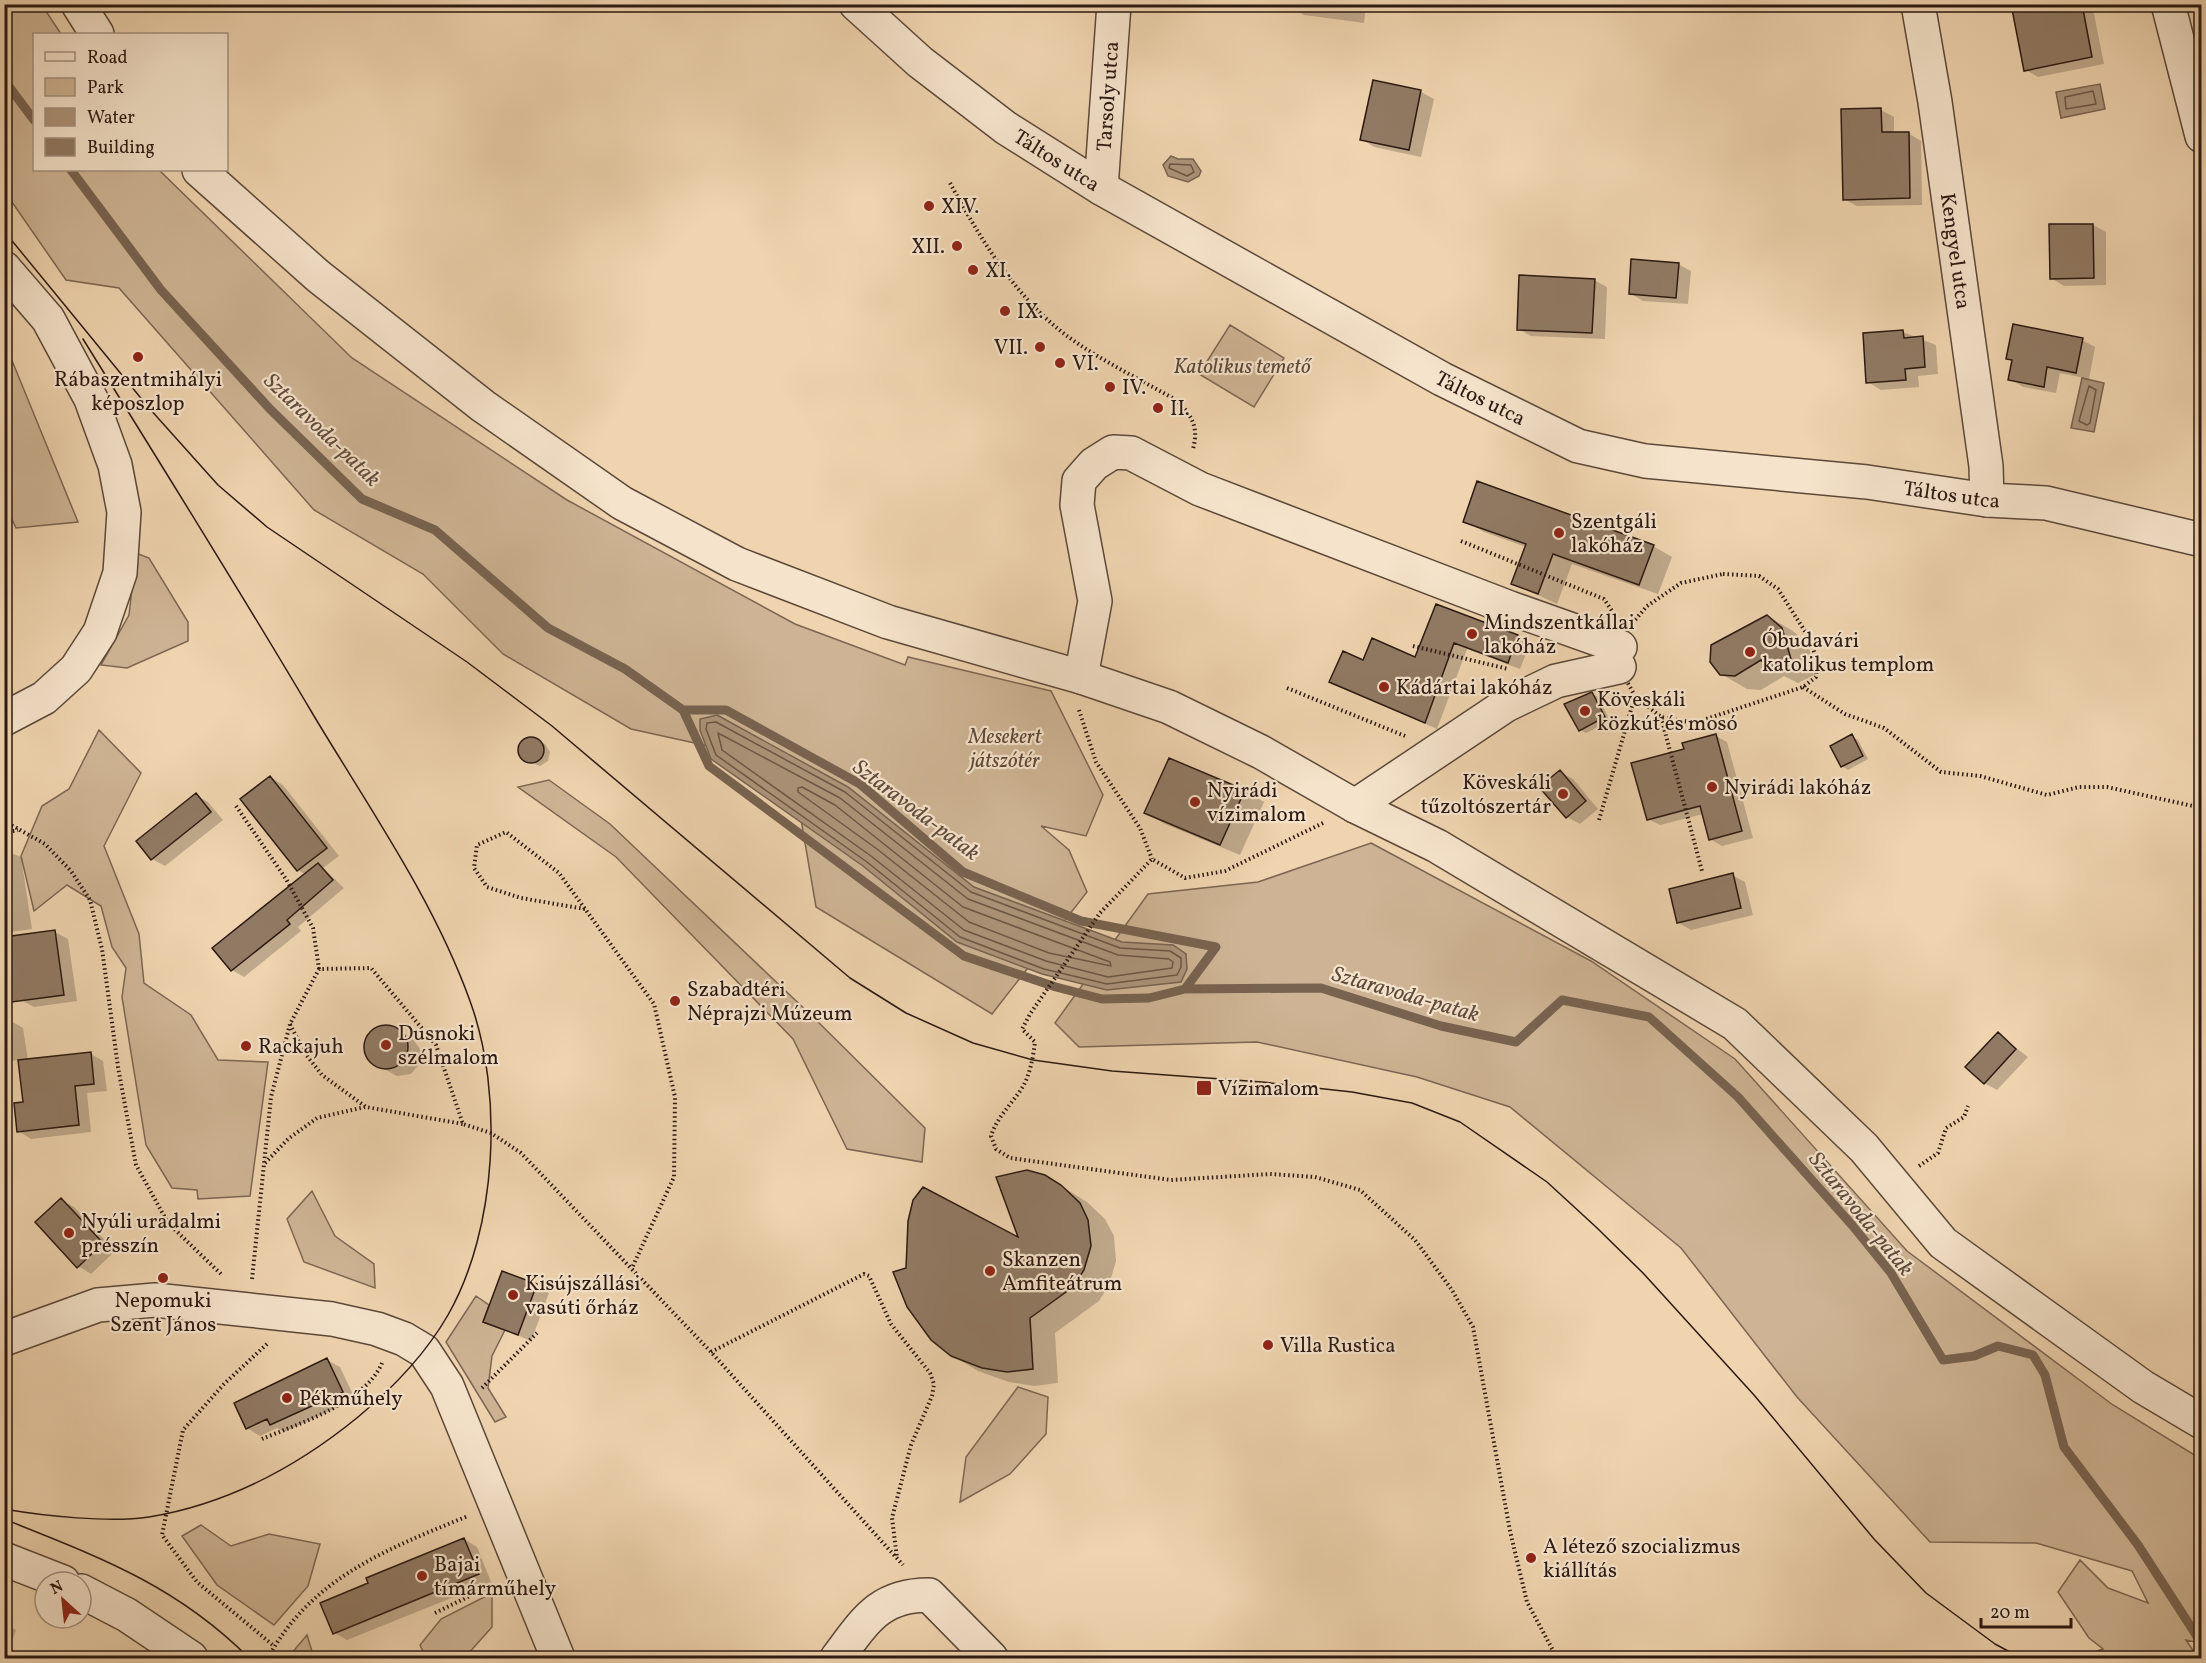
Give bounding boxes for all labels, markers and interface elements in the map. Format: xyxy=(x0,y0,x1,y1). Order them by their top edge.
legend xyxy=(33,33,228,171)
street label: Tarsoly utca xyxy=(1091,40,1127,152)
text: Road xyxy=(87,46,128,71)
text: Park xyxy=(87,76,124,101)
text: Water xyxy=(87,106,135,131)
street label: Táltos utca xyxy=(1007,123,1105,200)
text: Building xyxy=(87,136,155,161)
street label: Kengyel utca xyxy=(1932,191,1977,311)
place label: XIV. xyxy=(941,193,979,222)
marker: XIV. xyxy=(922,199,936,213)
place label: XII. xyxy=(911,233,945,262)
marker: XII. xyxy=(950,239,964,253)
place label: XI. xyxy=(985,257,1011,286)
marker: XI. xyxy=(966,263,980,277)
place label: IX. xyxy=(1017,298,1043,327)
marker: IX. xyxy=(998,304,1012,318)
place label: VII. xyxy=(994,334,1028,363)
marker: VII. xyxy=(1033,340,1047,354)
marker: Rábaszentmihályi képoszlop xyxy=(131,350,145,364)
place label: VI. xyxy=(1072,350,1099,379)
park label: Katolikus temető xyxy=(1173,353,1313,382)
marker: VI. xyxy=(1053,356,1067,370)
street label: Táltos utca xyxy=(1429,365,1530,434)
place label: Rábaszentmihályi képoszlop xyxy=(54,366,222,419)
water label: Sztaravoda-patak xyxy=(256,367,387,495)
place label: IV. xyxy=(1122,374,1146,403)
marker: IV. xyxy=(1103,380,1117,394)
place label: II. xyxy=(1170,395,1190,424)
marker: II. xyxy=(1151,401,1165,415)
street label: Táltos utca xyxy=(1901,475,2001,517)
place label: Szentgáli lakóház xyxy=(1571,508,1657,561)
marker: Szentgáli lakóház xyxy=(1552,526,1566,540)
place label: Mindszentkállai lakóház xyxy=(1484,609,1635,662)
marker: Mindszentkállai lakóház xyxy=(1465,627,1479,641)
place label: Óbudavári katolikus templom xyxy=(1762,627,1934,680)
marker: Óbudavári katolikus templom xyxy=(1743,645,1757,659)
place label: Kádártai lakóház xyxy=(1396,674,1552,703)
marker: Kádártai lakóház xyxy=(1377,680,1391,694)
place label: Köveskáli közkút és mosó xyxy=(1597,686,1738,739)
marker: Köveskáli közkút és mosó xyxy=(1578,704,1592,718)
park label: Mesekert játszótér xyxy=(967,723,1043,776)
water label: Sztaravoda-patak xyxy=(845,753,986,869)
place label: Köveskáli tűzoltószertár xyxy=(1421,769,1551,822)
place label: Nyirádi lakóház xyxy=(1724,774,1871,803)
place label: Nyirádi vízimalom xyxy=(1207,777,1306,830)
marker: Nyirádi lakóház xyxy=(1705,780,1719,794)
marker: Köveskáli tűzoltószertár xyxy=(1556,787,1570,801)
marker: Nyirádi vízimalom xyxy=(1188,795,1202,809)
water label: Sztaravoda-patak xyxy=(1328,960,1483,1031)
place label: Szabadtéri Néprajzi Múzeum xyxy=(687,976,853,1029)
marker: Szabadtéri Néprajzi Múzeum xyxy=(668,994,682,1008)
place label: Dusnoki szélmalom xyxy=(398,1020,499,1073)
place label: Rackajuh xyxy=(258,1033,344,1062)
marker: Dusnoki szélmalom xyxy=(379,1038,393,1052)
marker: Rackajuh xyxy=(239,1039,253,1053)
place label: Vízimalom xyxy=(1218,1075,1319,1104)
marker: Vízimalom xyxy=(1195,1079,1213,1097)
water label: Sztaravoda-patak xyxy=(1800,1146,1920,1283)
place label: Nyúli uradalmi présszín xyxy=(81,1208,221,1261)
marker: Nyúli uradalmi présszín xyxy=(62,1226,76,1240)
place label: Skanzen Amfiteátrum xyxy=(1002,1246,1122,1299)
marker: Skanzen Amfiteátrum xyxy=(983,1264,997,1278)
place label: Kisújszállási vasúti őrház xyxy=(525,1270,641,1323)
marker: Nepomuki Szent János xyxy=(156,1271,170,1285)
place label: Nepomuki Szent János xyxy=(110,1287,216,1340)
marker: Kisújszállási vasúti őrház xyxy=(506,1288,520,1302)
place label: Villa Rustica xyxy=(1280,1332,1396,1361)
marker: Villa Rustica xyxy=(1261,1338,1275,1352)
place label: Pékműhely xyxy=(299,1385,403,1414)
marker: Pékműhely xyxy=(280,1391,294,1405)
place label: A létező szocializmus kiállítás xyxy=(1543,1533,1741,1586)
place label: Bajai tímárműhely xyxy=(434,1551,557,1604)
marker: A létező szocializmus kiállítás xyxy=(1524,1551,1538,1565)
marker: Bajai tímárműhely xyxy=(415,1569,429,1583)
north arrow xyxy=(33,1570,93,1630)
text: N xyxy=(47,1576,68,1601)
scale bar xyxy=(1981,1591,2071,1629)
text: 20 m xyxy=(1990,1601,2030,1626)

